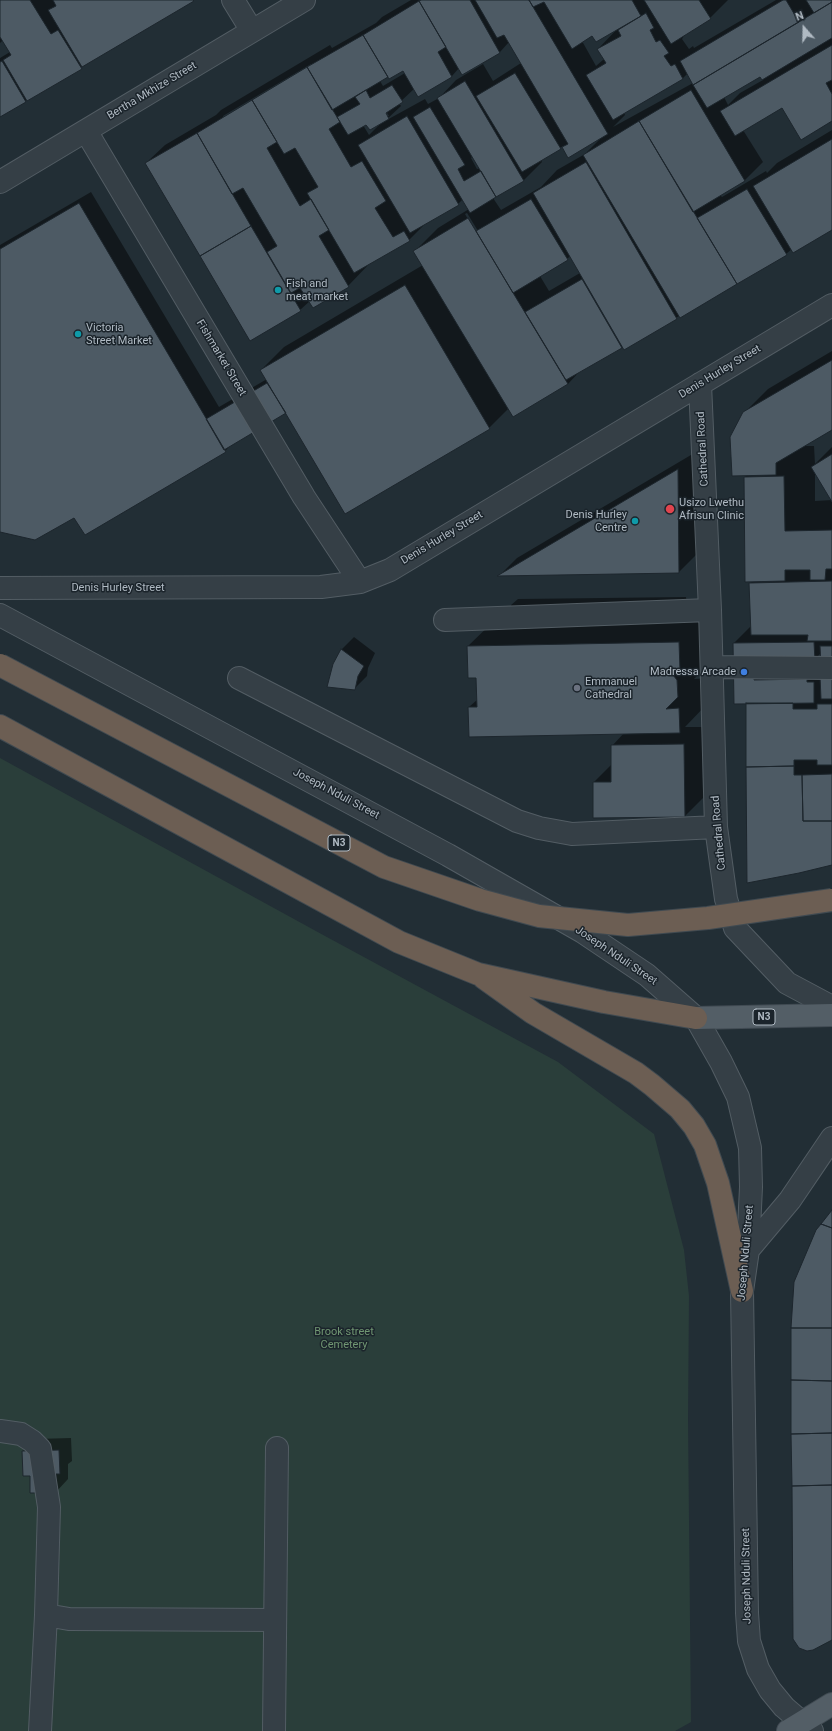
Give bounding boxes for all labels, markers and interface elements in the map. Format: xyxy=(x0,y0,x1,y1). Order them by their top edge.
north arrow xyxy=(784,8,824,48)
text: N xyxy=(794,9,806,24)
street label: Bertha Mkhize Street xyxy=(105,59,199,123)
place label: Fish and meat market xyxy=(286,277,348,303)
marker: Fish and meat market xyxy=(273,285,283,295)
street label: Fishmarket Street xyxy=(193,318,249,398)
place label: Victoria Street Market xyxy=(86,321,152,347)
marker: Victoria Street Market xyxy=(73,329,83,339)
street label: Denis Hurley Street xyxy=(677,342,763,402)
street label: Cathedral Road xyxy=(694,411,712,487)
place label: Usizo Lwethu Afrisun Clinic xyxy=(679,496,744,522)
marker: Usizo Lwethu Afrisun Clinic xyxy=(664,503,676,515)
street label: Denis Hurley Street xyxy=(399,508,485,568)
place label: Denis Hurley Centre xyxy=(566,508,627,534)
marker: Denis Hurley Centre xyxy=(630,516,640,526)
street label: Denis Hurley Street xyxy=(71,581,165,595)
place label: Madressa Arcade xyxy=(650,665,736,679)
marker: Madressa Arcade xyxy=(739,667,749,677)
place label: Emmanuel Cathedral xyxy=(585,675,637,701)
marker: Emmanuel Cathedral xyxy=(572,683,582,693)
street label: Joseph Nduli Street xyxy=(291,766,381,822)
street label: Cathedral Road xyxy=(709,795,729,871)
road number: N3 xyxy=(328,835,350,851)
street label: Joseph Nduli Street xyxy=(573,924,659,988)
road number: N3 xyxy=(753,1009,775,1025)
street label: Joseph Nduli Street xyxy=(735,1205,757,1301)
park label: Brook street Cemetery xyxy=(314,1325,374,1351)
street label: Joseph Nduli Street xyxy=(740,1528,754,1624)

